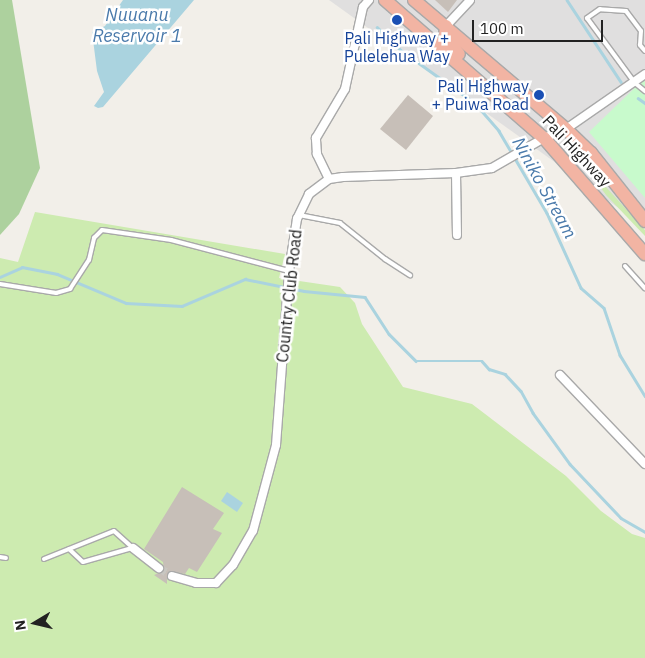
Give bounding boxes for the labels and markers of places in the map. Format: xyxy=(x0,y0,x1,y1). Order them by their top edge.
marker: Pali Highway + Pulelehua Way xyxy=(391,14,403,26)
place label: Pali Highway + Pulelehua Way xyxy=(344,28,450,66)
place label: Pali Highway + Puiwa Road xyxy=(432,76,529,114)
marker: Pali Highway + Puiwa Road xyxy=(533,89,545,101)

